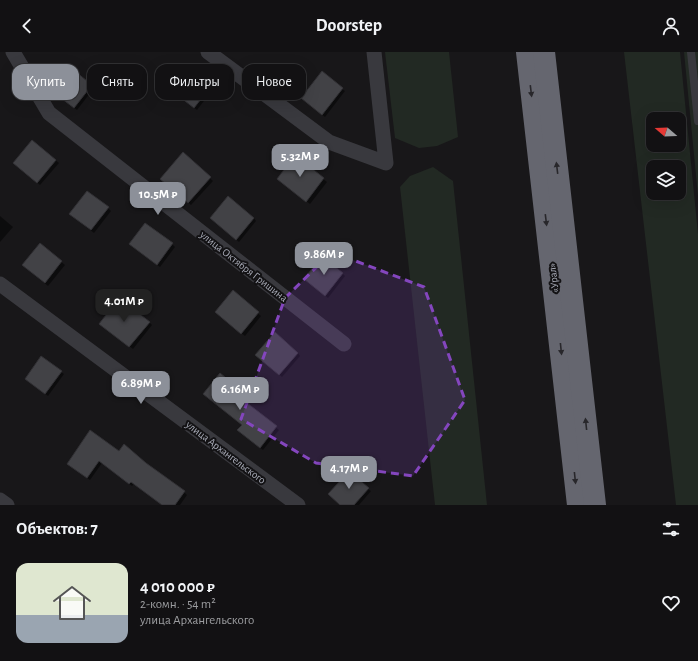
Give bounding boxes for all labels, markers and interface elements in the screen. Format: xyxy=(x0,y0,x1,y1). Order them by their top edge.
icon: back xyxy=(16,15,38,37)
icon: person xyxy=(660,15,682,37)
text: Doorstep xyxy=(316,17,382,35)
chip: Купить xyxy=(12,64,79,100)
chip: Снять xyxy=(87,64,147,100)
chip: Фильтры xyxy=(155,64,234,100)
chip: Новое xyxy=(242,64,306,100)
one-way arrow xyxy=(528,85,534,97)
north arrow xyxy=(646,112,686,152)
map controls xyxy=(646,112,686,200)
pin: 5.32M ₽ xyxy=(263,144,337,178)
text: 5.32M ₽ xyxy=(281,150,319,163)
button: layers xyxy=(646,160,686,200)
one-way arrow xyxy=(554,162,560,174)
pin: 10.5M ₽ xyxy=(121,182,195,216)
text: 10.5M ₽ xyxy=(139,188,177,201)
one-way arrow xyxy=(543,214,549,226)
street label: улица Октября Гришина xyxy=(197,228,289,304)
pin: 9.86M ₽ xyxy=(287,242,361,276)
text: 9.86M ₽ xyxy=(304,248,344,261)
street label: «Урал» xyxy=(546,262,561,294)
pin: 4.01M ₽ xyxy=(87,289,161,323)
text: 4.01M ₽ xyxy=(104,295,144,308)
one-way arrow xyxy=(557,343,564,355)
pin: 6.89M ₽ xyxy=(104,371,178,405)
text: 6.89M ₽ xyxy=(121,377,161,390)
pin: 6.16M ₽ xyxy=(203,377,277,411)
text: 6.16M ₽ xyxy=(221,383,259,396)
street label: улица Архангельского xyxy=(183,418,268,486)
one-way arrow xyxy=(583,418,589,431)
pin: 4.17M ₽ xyxy=(312,456,386,490)
text: 4.17M ₽ xyxy=(330,462,368,475)
one-way arrow xyxy=(572,472,578,484)
icon: filters xyxy=(660,518,682,540)
text: Объектов: 7 xyxy=(16,520,98,537)
text: 4 010 000 ₽ xyxy=(140,578,215,595)
icon: home xyxy=(48,579,96,627)
icon: heart xyxy=(660,592,682,614)
text: 2-комн. · 54 m² xyxy=(140,598,216,611)
text: улица Архангельского xyxy=(140,614,254,627)

